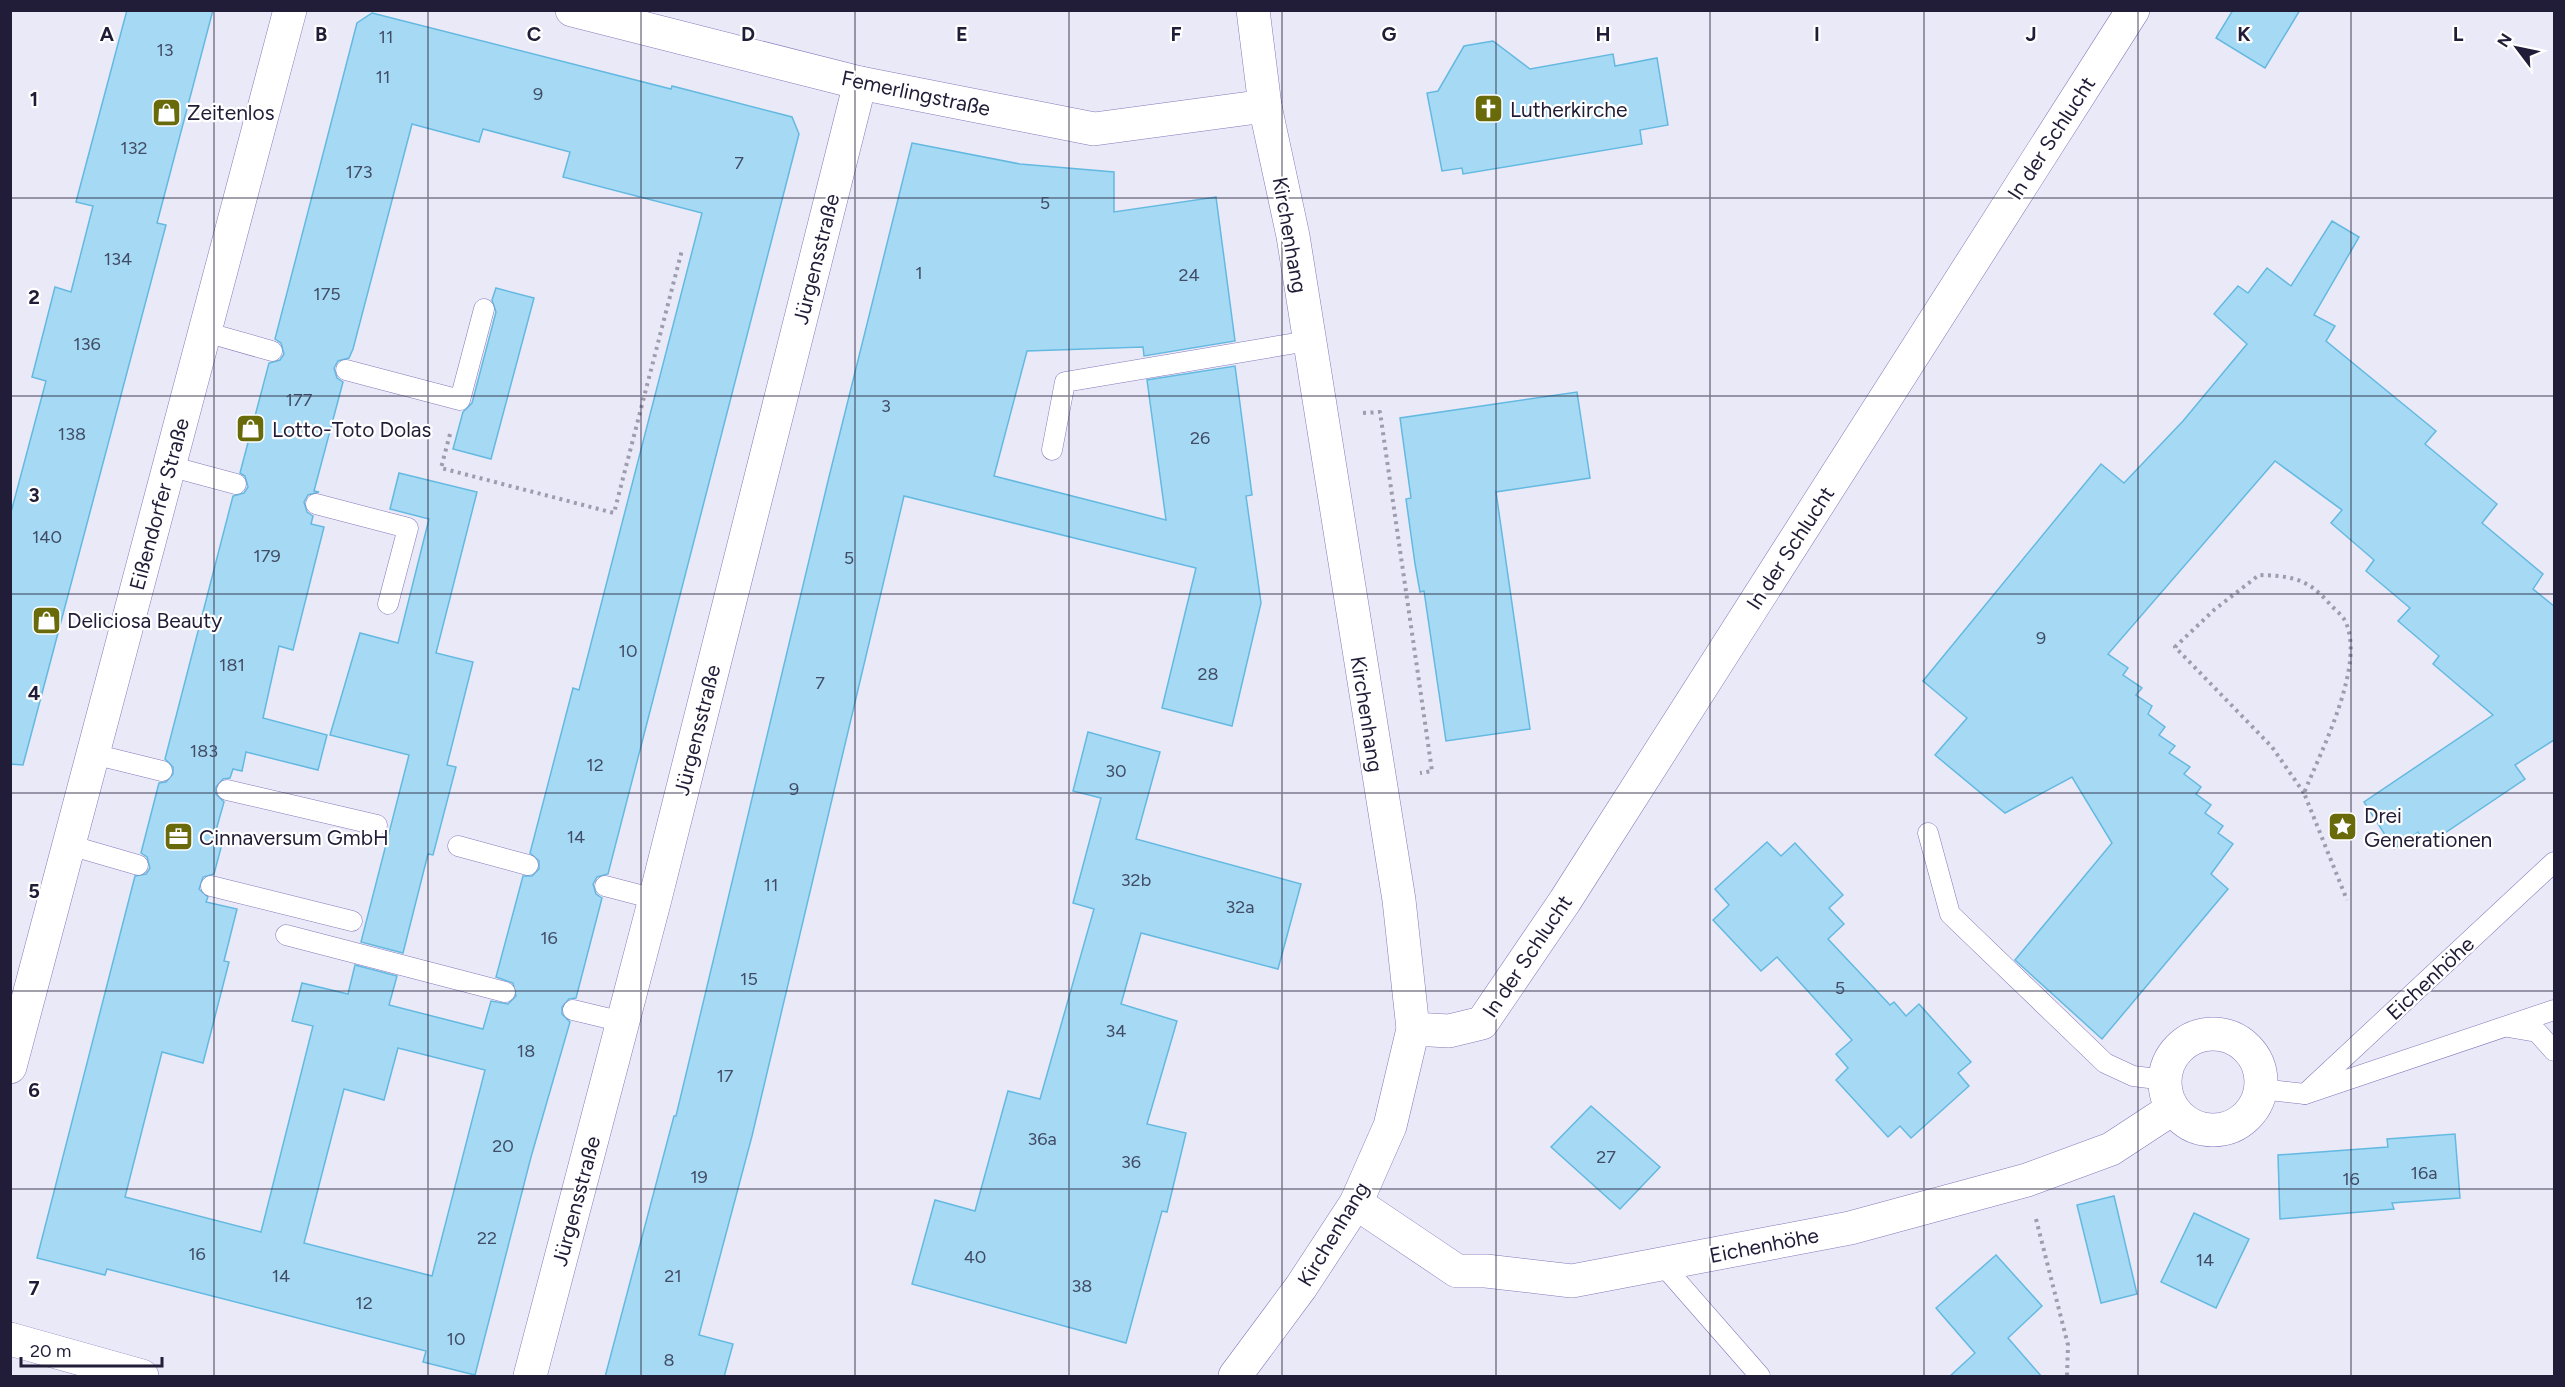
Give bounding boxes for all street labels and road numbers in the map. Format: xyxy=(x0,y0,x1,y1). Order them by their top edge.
street label: Femerlingstraße xyxy=(839,65,993,121)
street label: In der Schlucht xyxy=(2002,72,2100,204)
street label: Kirchenhang xyxy=(1267,175,1313,295)
street label: Jürgensstraße xyxy=(788,191,844,327)
street label: Eißendorfer Straße xyxy=(124,415,194,593)
street label: In der Schlucht xyxy=(1741,482,1839,614)
street label: Kirchenhang xyxy=(1345,654,1389,774)
street label: Jürgensstraße xyxy=(669,662,725,798)
street label: In der Schlucht xyxy=(1477,890,1577,1022)
street label: Eichenhöhe xyxy=(2381,931,2479,1025)
street label: Jürgensstraße xyxy=(547,1133,605,1269)
street label: Kirchenhang xyxy=(1292,1177,1374,1291)
street label: Eichenhöhe xyxy=(1707,1222,1821,1268)

